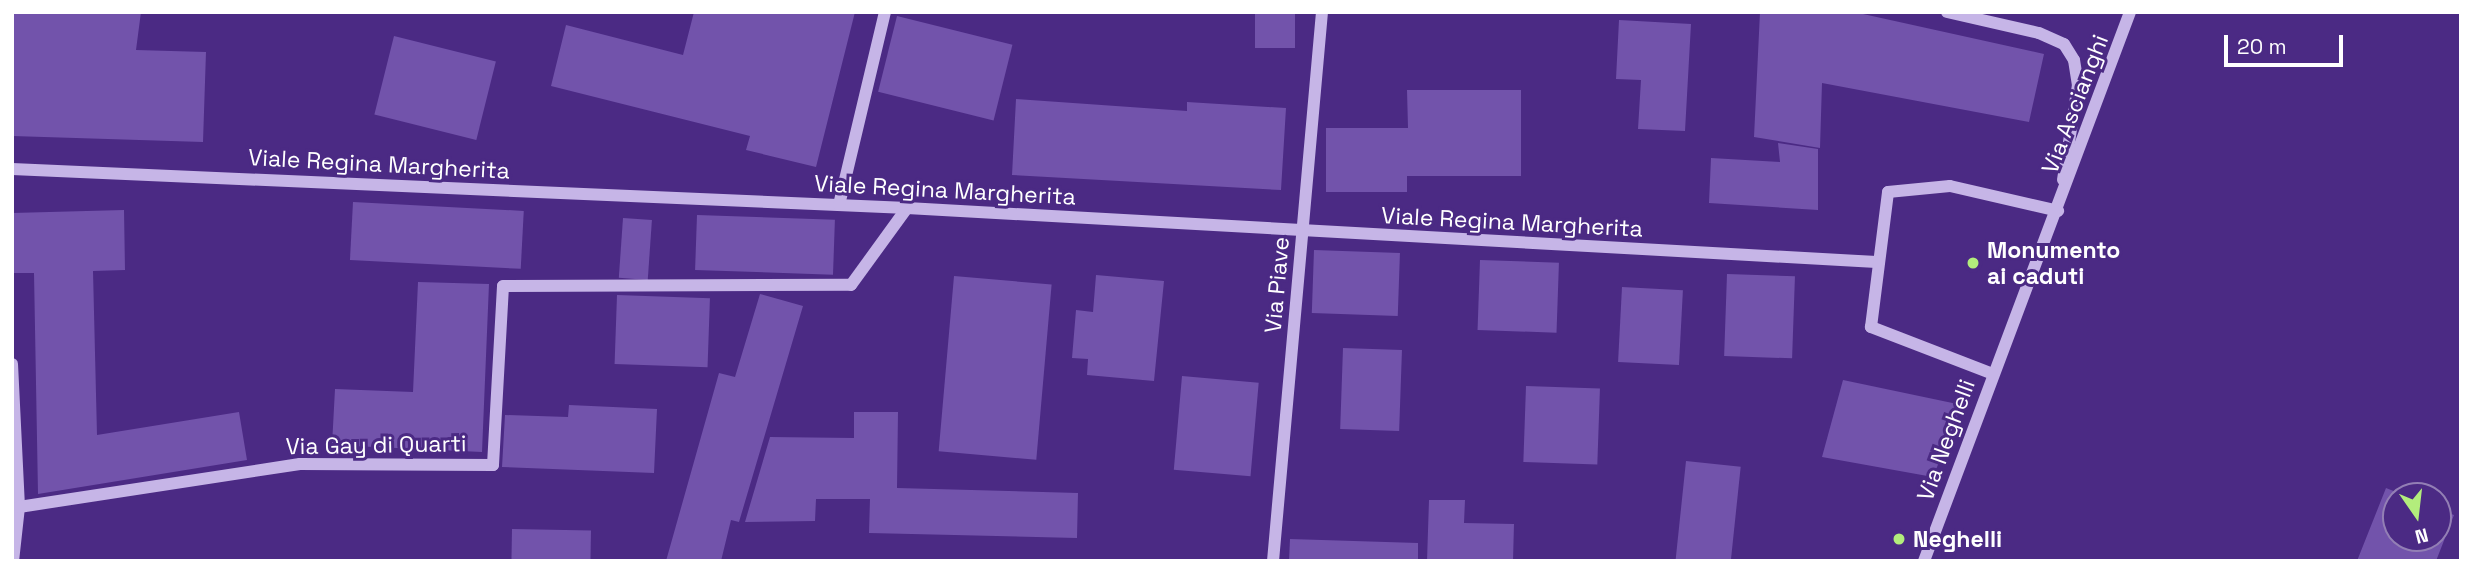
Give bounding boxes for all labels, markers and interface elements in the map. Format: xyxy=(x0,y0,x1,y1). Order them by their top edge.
scale bar xyxy=(2228,21,2347,65)
street label: Via Ascianghi xyxy=(2036,31,2114,177)
text: 20 m xyxy=(2237,33,2287,60)
street label: Viale Regina Margherita xyxy=(247,143,511,185)
street label: Viale Regina Margherita xyxy=(813,169,1077,211)
street label: Viale Regina Margherita xyxy=(1380,201,1644,243)
street label: Via Piave xyxy=(1259,236,1295,334)
place label: Monumento ai caduti xyxy=(1987,236,2120,290)
marker: Monumento ai caduti xyxy=(1965,255,1981,271)
street label: Via Neghelli xyxy=(1911,375,1981,505)
street label: Via Gay di Quarti xyxy=(285,430,467,460)
north arrow xyxy=(2382,482,2452,552)
text: N xyxy=(2413,522,2431,550)
place label: Neghelli xyxy=(1913,525,2002,553)
marker: Neghelli xyxy=(1891,531,1907,547)

